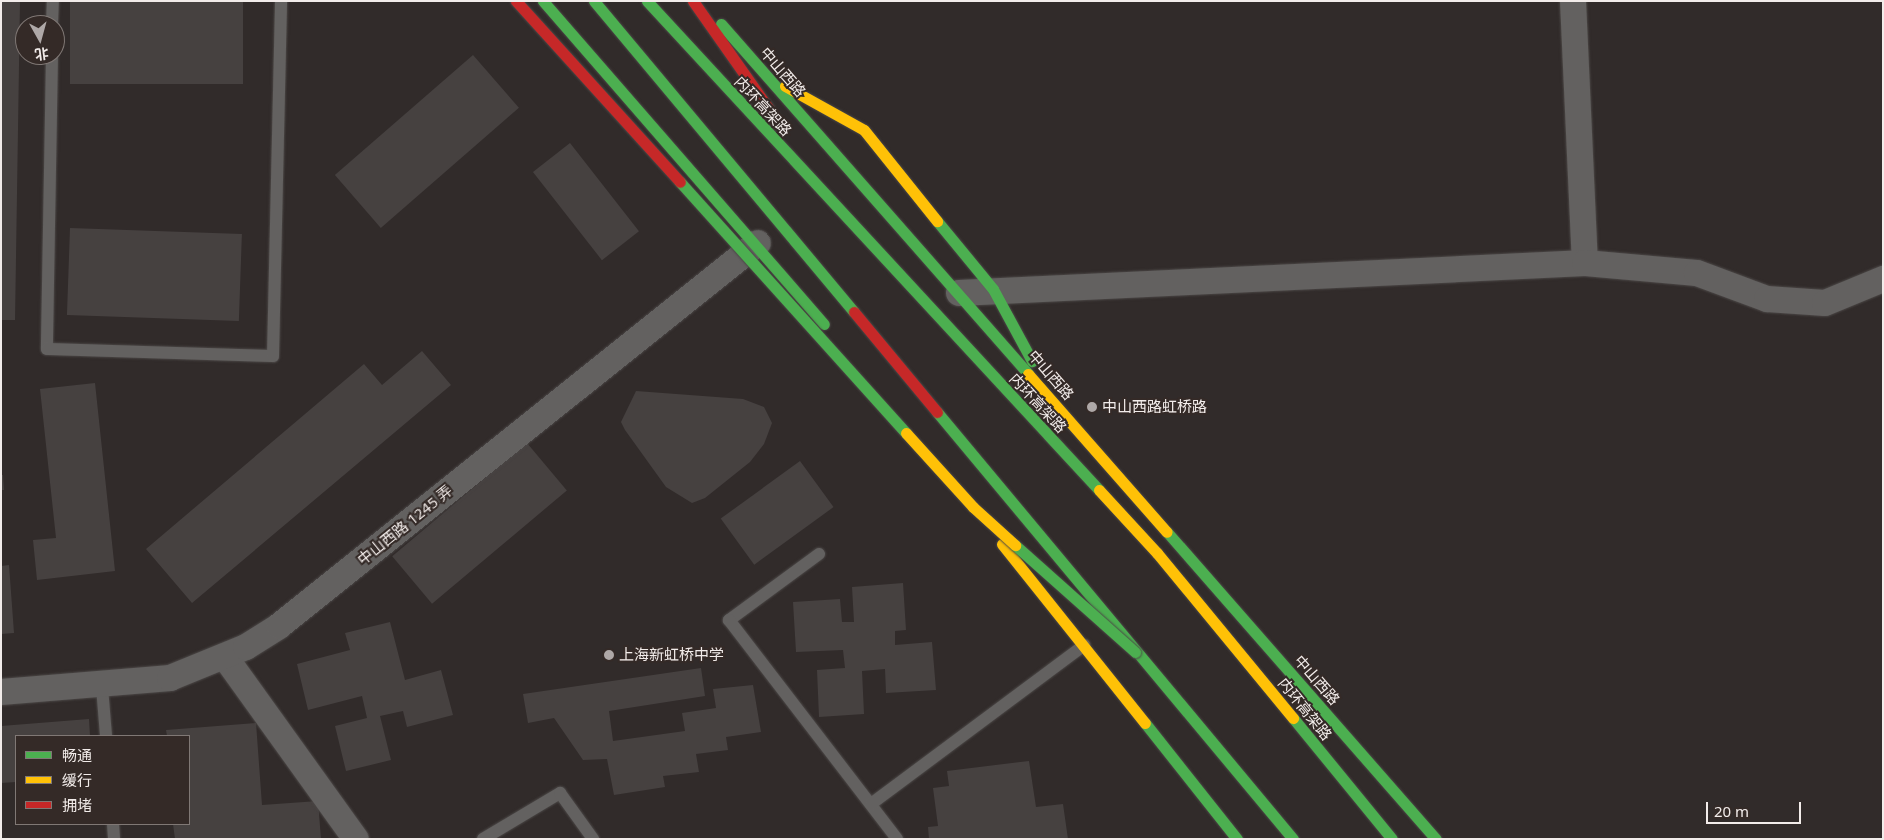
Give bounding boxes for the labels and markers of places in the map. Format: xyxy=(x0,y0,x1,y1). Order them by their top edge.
place label: 中山西路虹桥路 xyxy=(1102,398,1207,416)
marker: 中山西路虹桥路 xyxy=(1086,401,1098,413)
place label: 上海新虹桥中学 xyxy=(619,646,724,664)
marker: 上海新虹桥中学 xyxy=(603,649,615,661)

